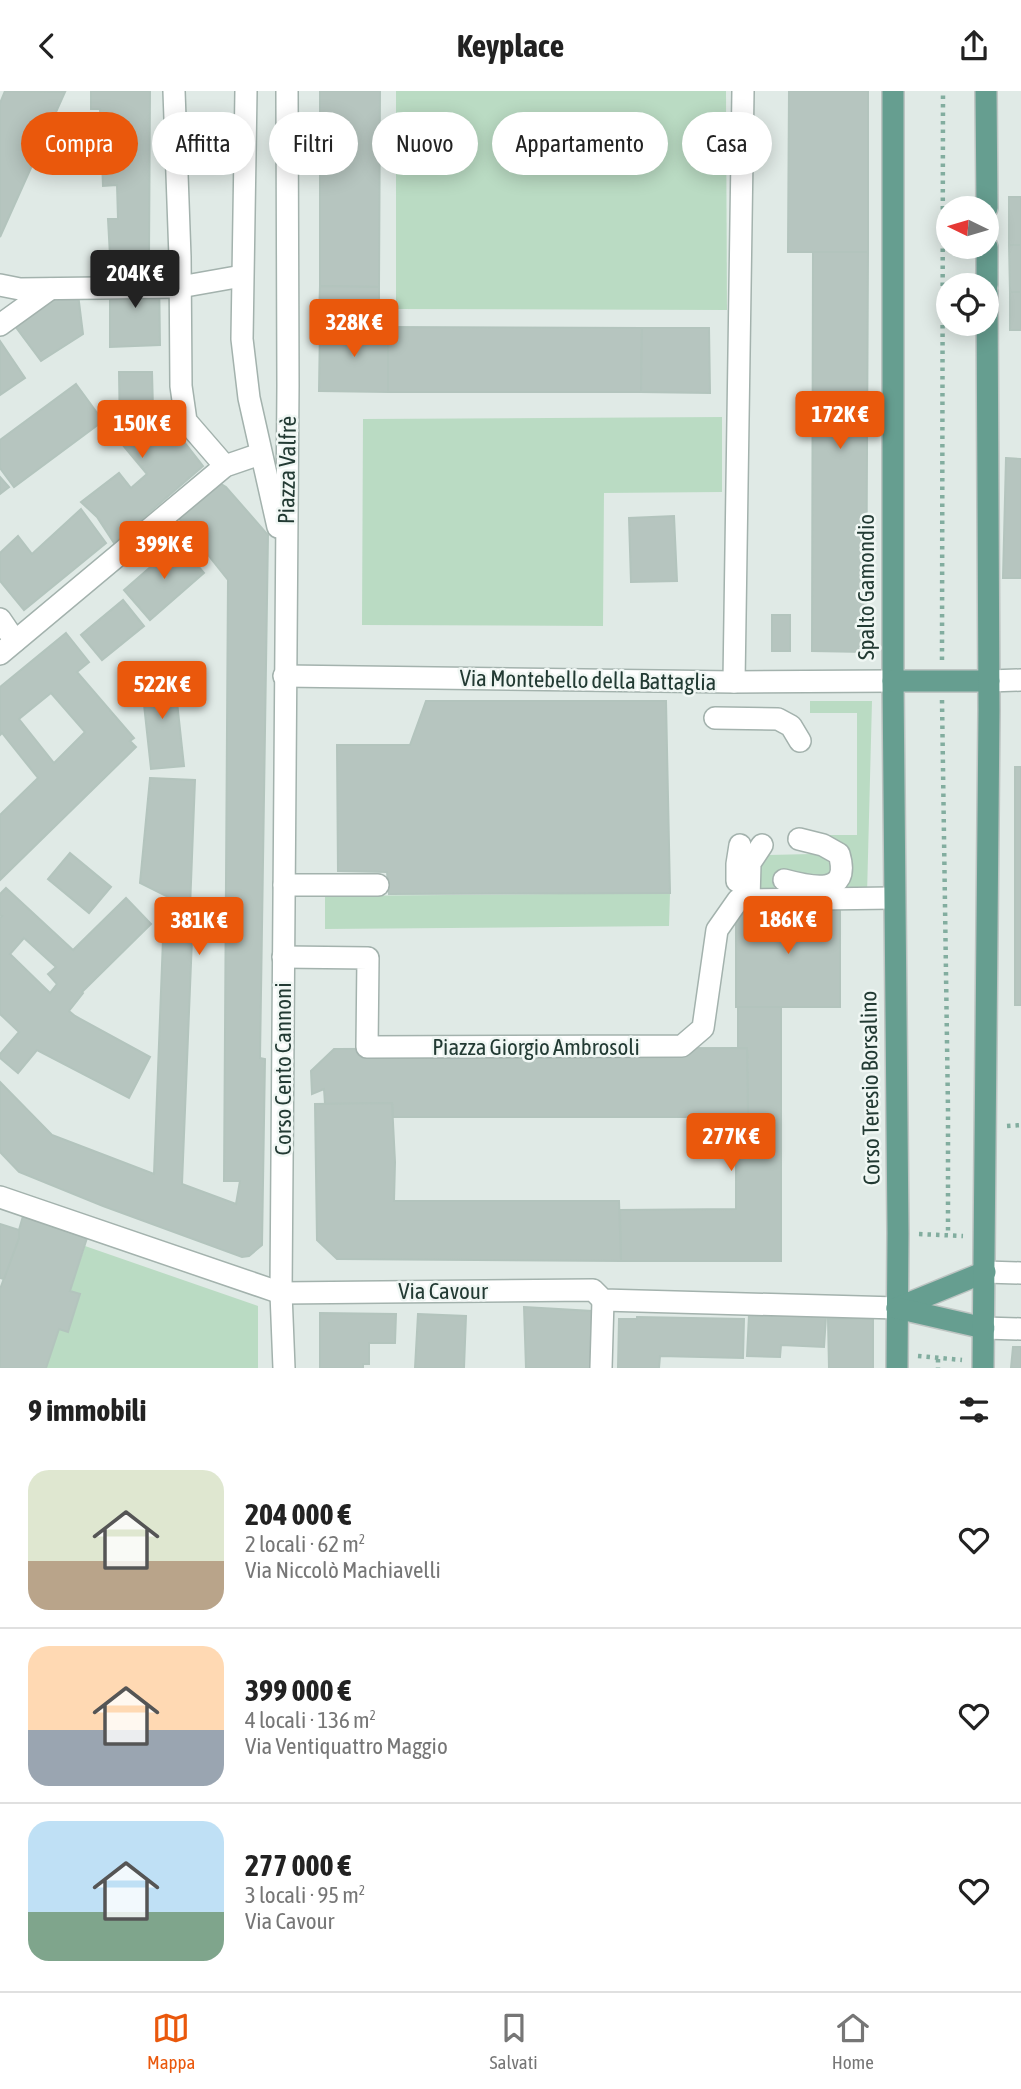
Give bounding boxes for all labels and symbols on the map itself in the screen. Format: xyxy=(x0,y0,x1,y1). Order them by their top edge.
north arrow xyxy=(936,196,999,259)
pin: 204K € xyxy=(78,251,192,310)
pin: 328K € xyxy=(297,299,411,359)
pin: 172K € xyxy=(783,391,897,451)
pin: 150K € xyxy=(85,401,199,460)
street label: Piazza Valfrè xyxy=(273,416,301,524)
street label: Spalto Gamondio xyxy=(853,514,879,660)
pin: 399K € xyxy=(107,521,221,581)
pin: 522K € xyxy=(105,661,219,721)
street label: Via Montebello della Battaglia xyxy=(459,665,717,695)
pin: 381K € xyxy=(142,897,256,957)
pin: 186K € xyxy=(731,897,845,956)
street label: Corso Cento Cannoni xyxy=(270,983,296,1155)
street label: Corso Teresio Borsalino xyxy=(855,991,885,1185)
street label: Piazza Giorgio Ambrosoli xyxy=(432,1034,640,1060)
pin: 277K € xyxy=(674,1114,788,1173)
street label: Via Cavour xyxy=(398,1278,489,1304)

